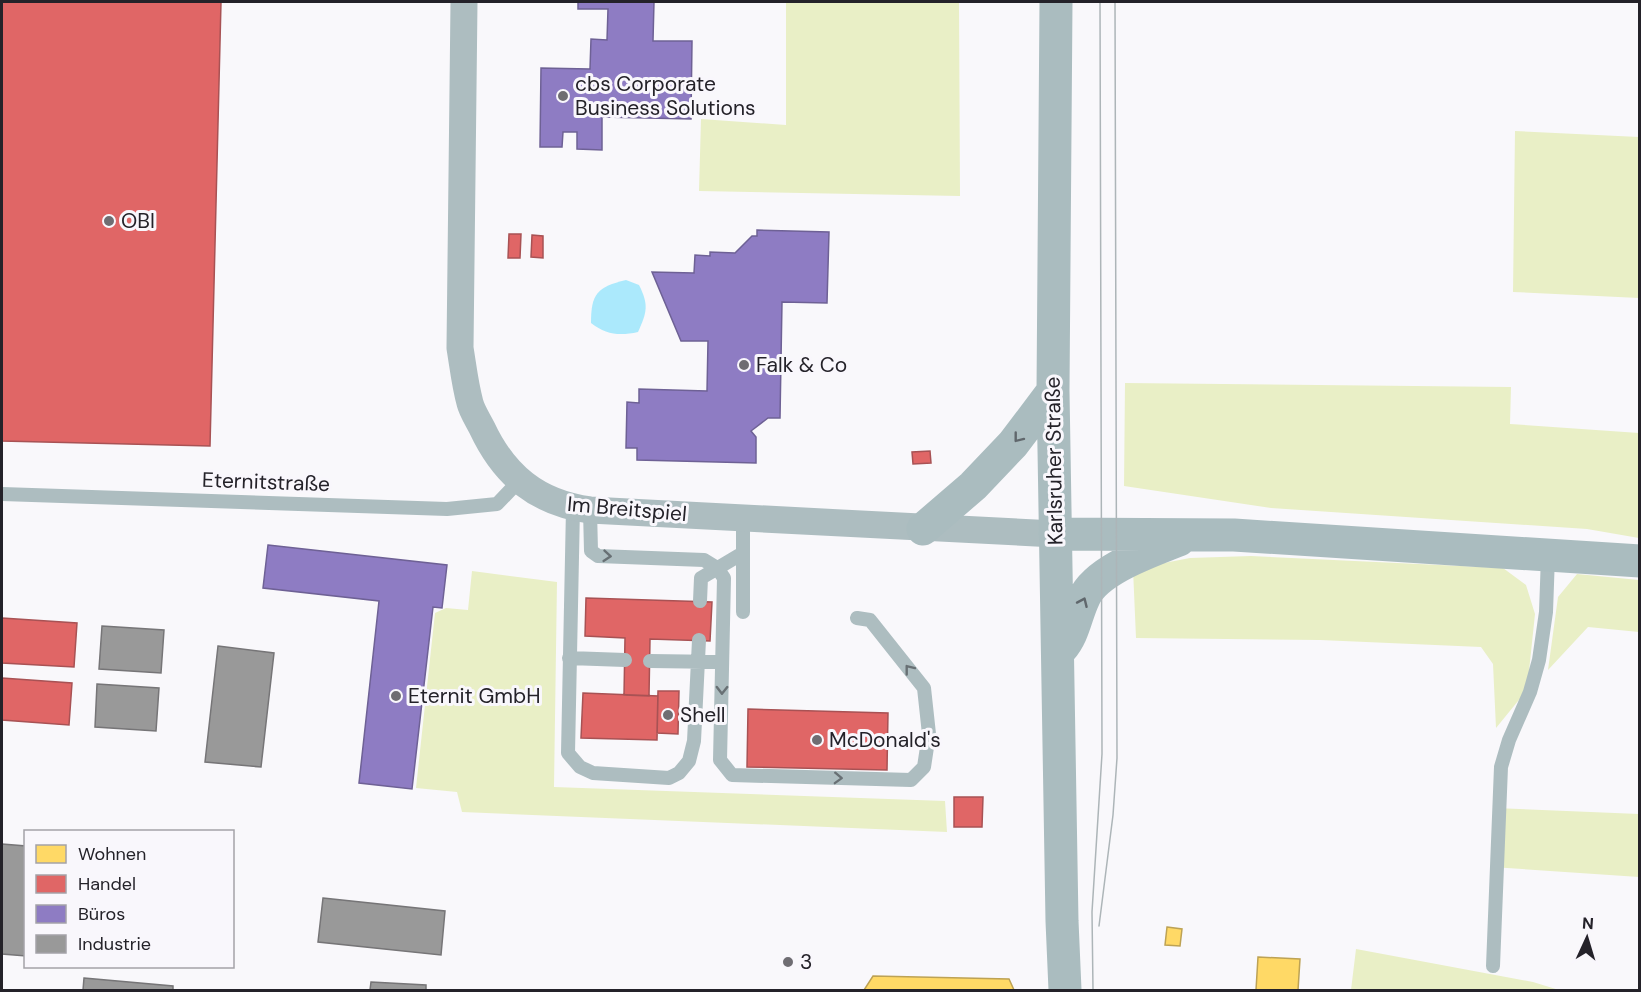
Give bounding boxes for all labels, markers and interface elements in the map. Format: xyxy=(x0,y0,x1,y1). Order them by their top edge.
place label: cbs Corporate Business Solutions xyxy=(575,70,756,122)
marker: cbs Corporate Business Solutions xyxy=(556,89,570,103)
place label: OBI xyxy=(121,207,155,235)
marker: OBI xyxy=(102,214,116,228)
place label: Falk & Co xyxy=(756,351,847,379)
marker: Falk & Co xyxy=(737,358,751,372)
street label: Karlsruher Straße xyxy=(1039,376,1069,545)
one-way arrow xyxy=(1014,431,1025,442)
street label: Eternitstraße xyxy=(202,466,330,498)
street label: Im Breitspiel xyxy=(566,490,688,528)
one-way arrow xyxy=(603,549,612,562)
one-way arrow xyxy=(1076,597,1088,608)
one-way arrow xyxy=(905,665,916,676)
place label: Eternit GmbH xyxy=(408,682,541,710)
one-way arrow xyxy=(715,686,728,695)
marker: Eternit GmbH xyxy=(389,689,403,703)
place label: Shell xyxy=(680,701,726,729)
marker: Shell xyxy=(661,708,675,722)
place label: McDonald's xyxy=(829,726,941,754)
marker: McDonald's xyxy=(810,733,824,747)
one-way arrow xyxy=(834,771,843,784)
legend xyxy=(24,830,234,968)
text: Wohnen xyxy=(78,842,146,866)
text: Handel xyxy=(78,872,136,896)
text: Büros xyxy=(78,902,125,926)
north arrow xyxy=(1557,908,1617,968)
text: N xyxy=(1581,913,1595,934)
text: Industrie xyxy=(78,932,151,956)
place label: 3 xyxy=(800,948,812,976)
marker: 3 xyxy=(781,955,795,969)

